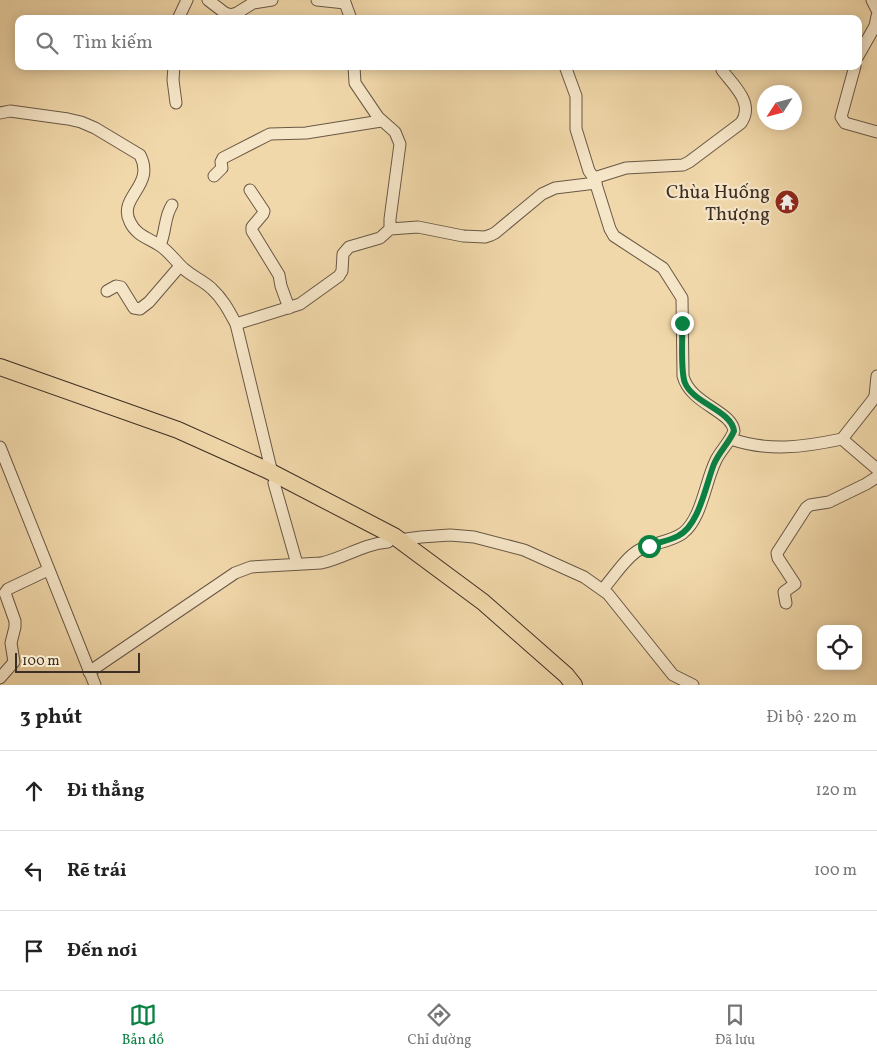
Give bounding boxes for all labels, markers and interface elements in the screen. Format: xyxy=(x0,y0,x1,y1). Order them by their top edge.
search box xyxy=(15,15,862,70)
icon: search xyxy=(33,29,61,57)
text: Tìm kiếm xyxy=(73,30,153,56)
north arrow xyxy=(757,85,802,130)
place label: Chùa Huống Thượng xyxy=(666,180,770,228)
temple icon: Chùa Huống Thượng xyxy=(774,189,800,215)
route end xyxy=(671,312,694,335)
route start xyxy=(638,535,661,558)
map controls xyxy=(817,625,862,670)
button: locate xyxy=(817,625,862,670)
scale bar xyxy=(15,650,140,673)
text: 100 m xyxy=(22,652,60,671)
text: 3 phút xyxy=(20,703,82,732)
text: Đi bộ · 220 m xyxy=(767,707,857,729)
icon: ahead xyxy=(20,777,48,805)
text: Đi thẳng xyxy=(67,778,144,804)
text: 120 m xyxy=(815,780,857,802)
icon: left xyxy=(20,857,48,885)
text: Rẽ trái xyxy=(67,858,127,884)
text: 100 m xyxy=(814,860,857,882)
icon: arrive xyxy=(20,937,48,965)
text: Đến nơi xyxy=(67,938,137,964)
tab: Bản đồ xyxy=(122,1001,164,1050)
tab: Chỉ đường xyxy=(408,1001,471,1050)
tab: Đã lưu xyxy=(715,1001,755,1050)

